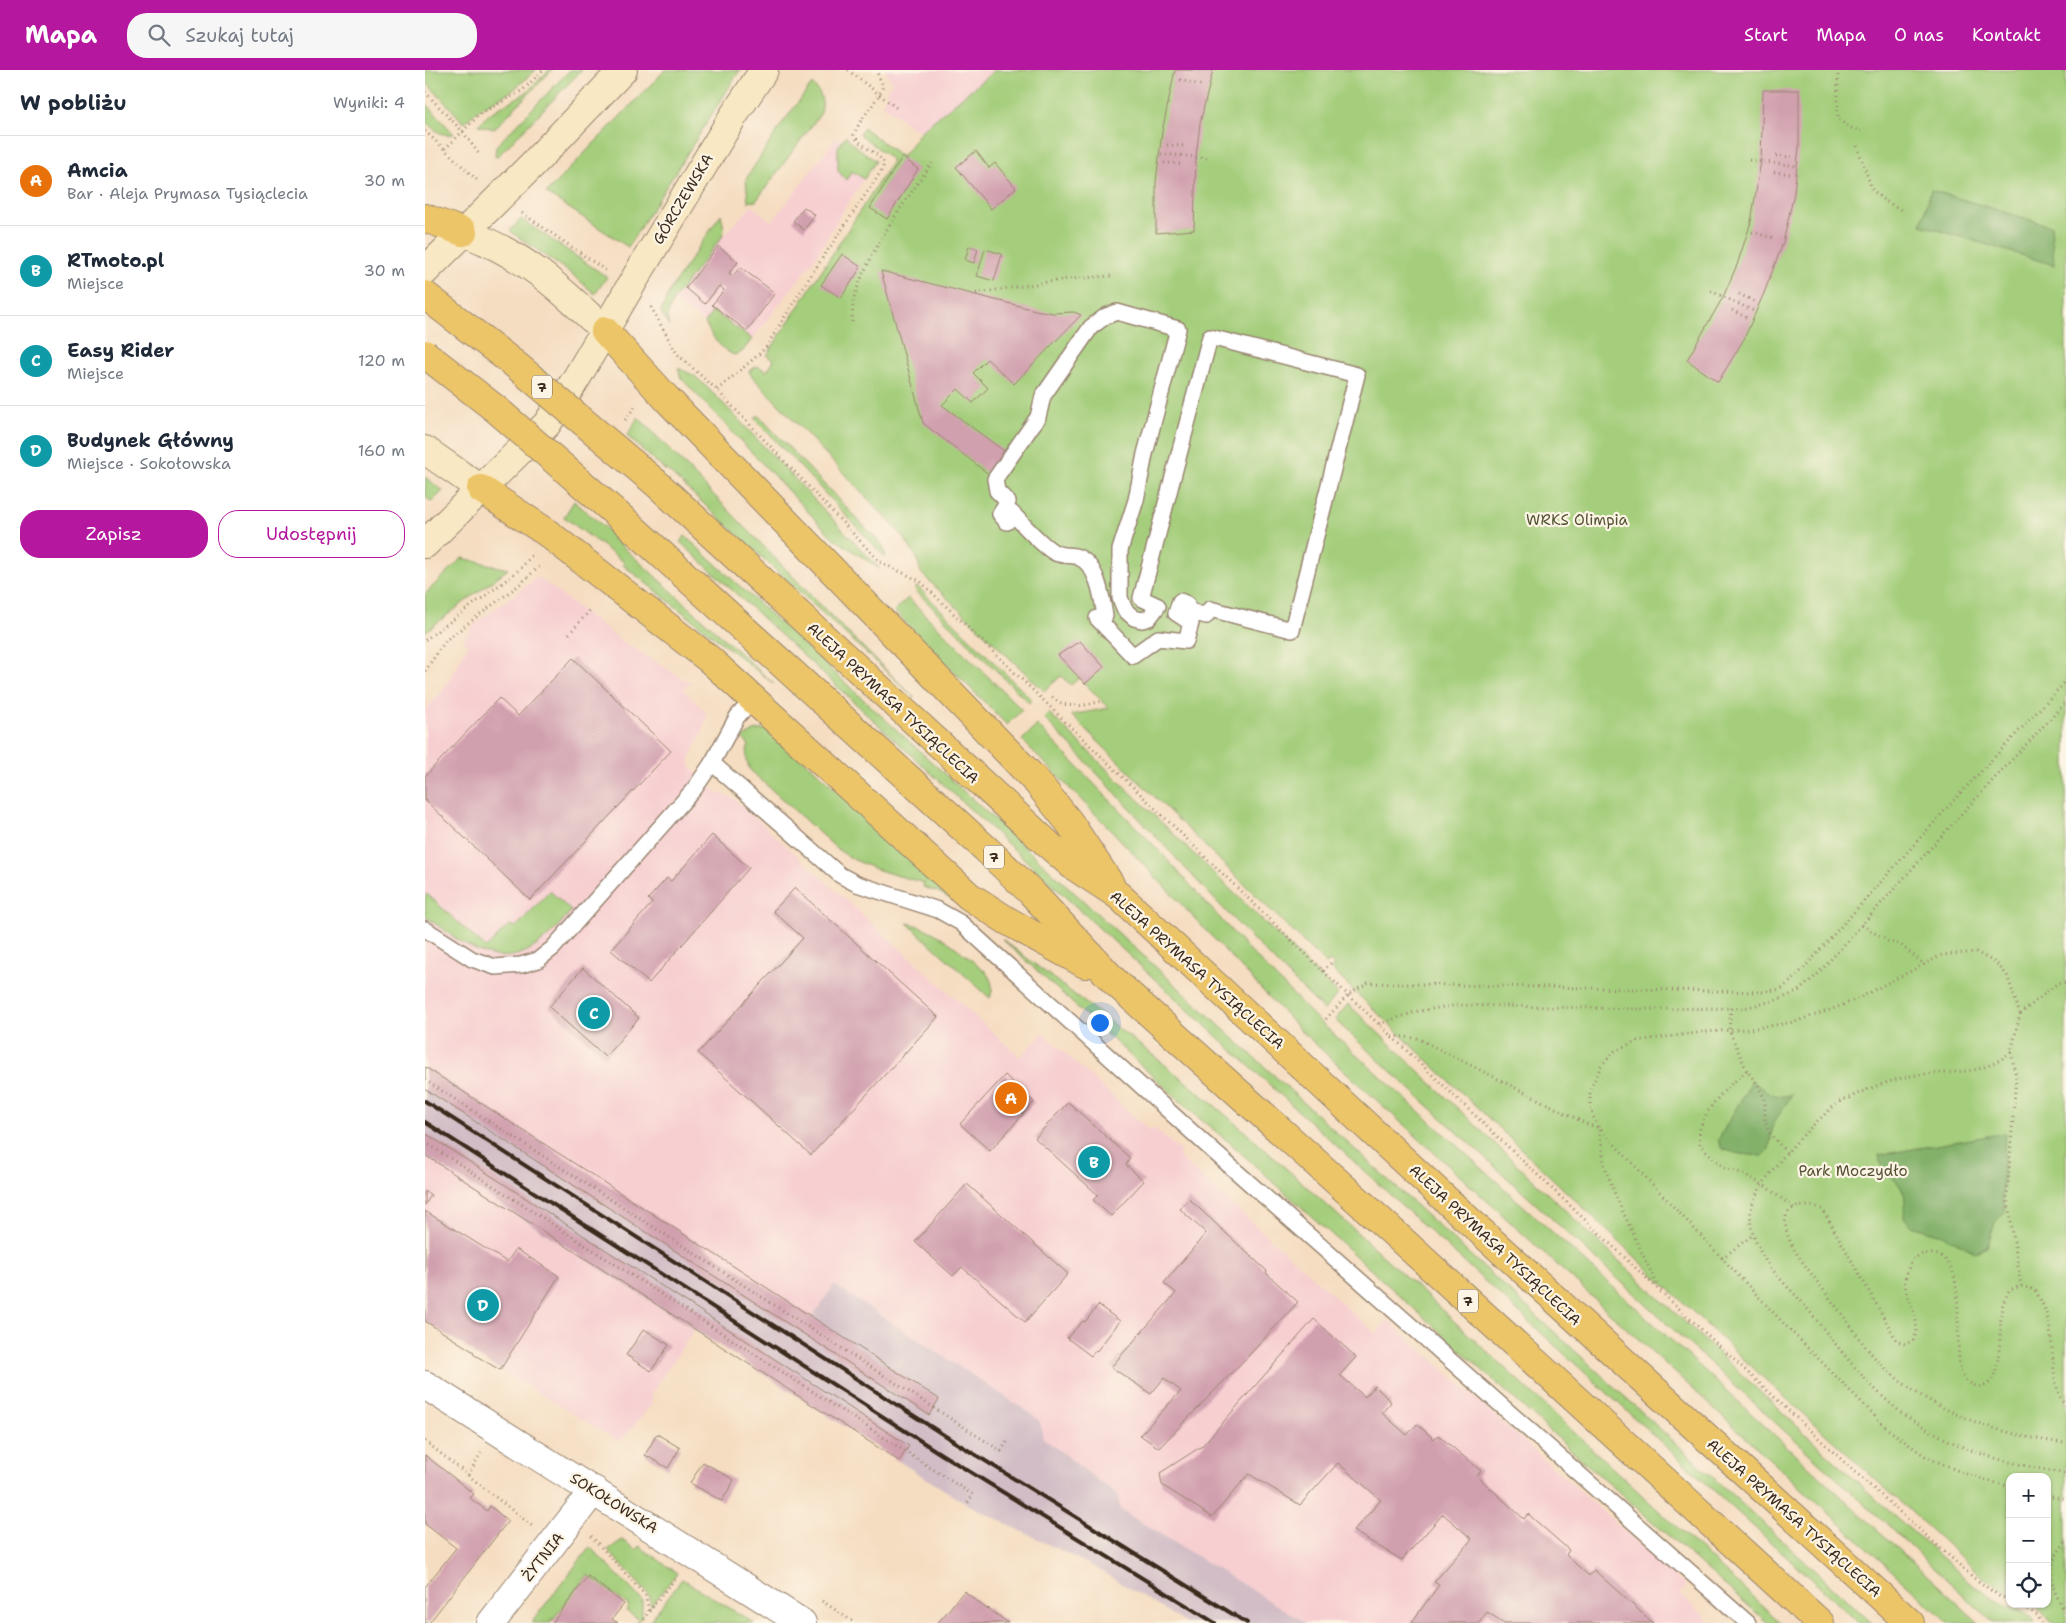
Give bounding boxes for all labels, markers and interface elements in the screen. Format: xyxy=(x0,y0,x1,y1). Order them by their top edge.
search box xyxy=(127,13,477,58)
text: Mapa xyxy=(25,19,97,51)
icon: search xyxy=(145,21,173,49)
text: Szukaj tutaj xyxy=(185,23,294,48)
text: Start xyxy=(1744,23,1788,47)
text: Mapa xyxy=(1816,23,1866,47)
text: O nas xyxy=(1894,23,1944,47)
text: Kontakt xyxy=(1972,23,2041,47)
text: W pobliżu xyxy=(20,89,127,117)
text: Wyniki: 4 xyxy=(333,92,405,113)
street label: GÓRCZEWSKA xyxy=(647,149,718,248)
text: Amcia xyxy=(67,158,128,183)
text: A xyxy=(30,170,42,191)
text: 30 m xyxy=(364,170,405,191)
text: Bar · Aleja Prymasa Tysiąclecia xyxy=(67,183,308,204)
text: RTmoto.pl xyxy=(67,248,164,273)
text: B xyxy=(31,260,41,281)
text: 30 m xyxy=(364,260,405,281)
text: Miejsce xyxy=(67,273,124,294)
text: Easy Rider xyxy=(67,338,175,363)
text: C xyxy=(31,350,41,371)
text: 120 m xyxy=(358,350,405,371)
text: Miejsce xyxy=(67,363,124,384)
road number: 7 xyxy=(532,376,552,398)
text: Budynek Główny xyxy=(67,428,234,453)
text: D xyxy=(30,440,42,461)
text: 160 m xyxy=(358,440,405,461)
text: Miejsce · Sokołowska xyxy=(67,453,231,474)
button: Zapisz xyxy=(20,510,208,558)
button: Udostępnij xyxy=(218,510,405,558)
park label: WRKS Olimpia xyxy=(1526,510,1629,530)
street label: ALEJA PRYMASA TYSIĄCLECIA xyxy=(803,618,983,788)
road number: 7 xyxy=(984,846,1004,869)
street label: ALEJA PRYMASA TYSIĄCLECIA xyxy=(1106,886,1289,1054)
pin: C xyxy=(578,994,610,1032)
your location xyxy=(1087,1010,1113,1036)
pin: A xyxy=(995,1079,1027,1117)
pin: B xyxy=(1078,1143,1110,1181)
street label: ALEJA PRYMASA TYSIĄCLECIA xyxy=(1405,1160,1585,1330)
park label: Park Moczydło xyxy=(1798,1161,1908,1181)
pin: D xyxy=(467,1286,499,1324)
road number: 7 xyxy=(1458,1290,1478,1312)
street label: ALEJA PRYMASA TYSIĄCLECIA xyxy=(1703,1434,1886,1602)
street label: SOKOŁOWSKA xyxy=(566,1468,662,1538)
map controls xyxy=(2006,1473,2051,1608)
button: + xyxy=(2006,1473,2051,1518)
button: − xyxy=(2006,1518,2051,1563)
street label: ŻYTNIA xyxy=(518,1528,569,1586)
button: locate xyxy=(2006,1563,2051,1608)

